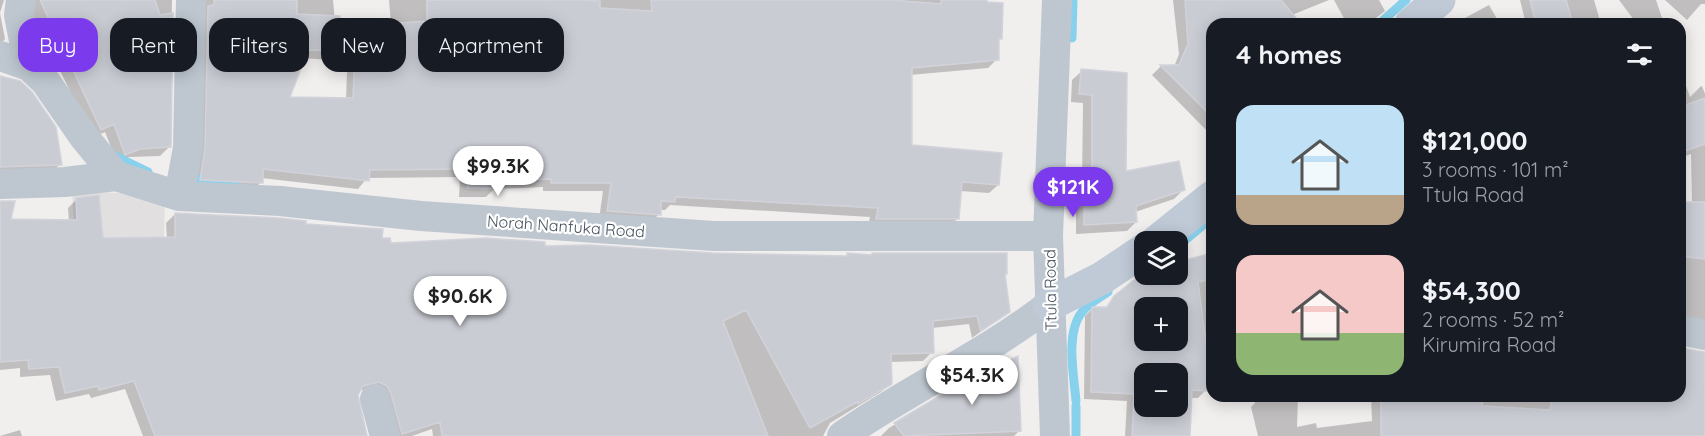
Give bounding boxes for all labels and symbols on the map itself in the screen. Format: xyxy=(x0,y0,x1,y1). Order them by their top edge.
pin: $99.3K xyxy=(449,146,547,197)
pin: $121K xyxy=(1031,167,1115,218)
street label: Norah Nanfuka Road xyxy=(486,211,646,241)
street label: Ttula Road xyxy=(1039,249,1061,331)
pin: $90.6K xyxy=(411,276,509,327)
pin: $54.3K xyxy=(923,355,1021,406)

